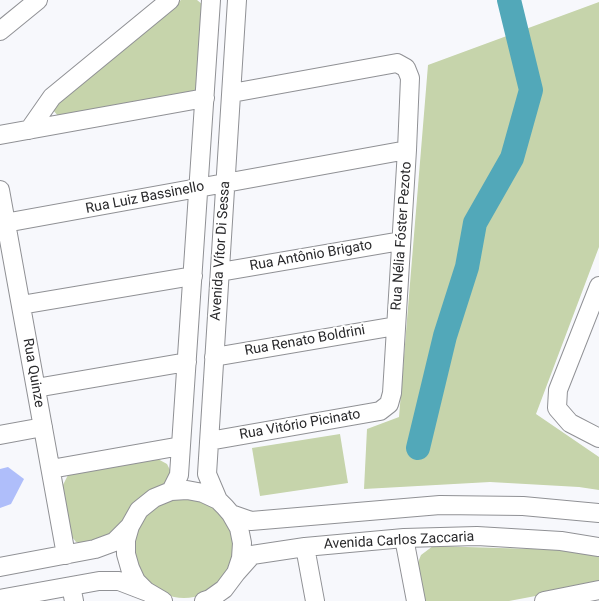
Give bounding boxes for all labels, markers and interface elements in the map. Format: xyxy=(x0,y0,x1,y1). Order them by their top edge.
street label: Rua Nélia Fóster Pezoto xyxy=(388,161,416,311)
street label: Rua Luiz Bassinello xyxy=(84,178,206,218)
street label: Avenida Vítor Di Sessa xyxy=(208,181,234,321)
street label: Rua Antônio Brigato xyxy=(248,237,374,275)
street label: Rua Renato Boldrini xyxy=(243,322,367,360)
street label: Rua Quinze xyxy=(19,337,47,409)
street label: Rua Vitório Picinato xyxy=(238,406,362,444)
street label: Avenida Carlos Zaccaria xyxy=(323,529,475,553)

